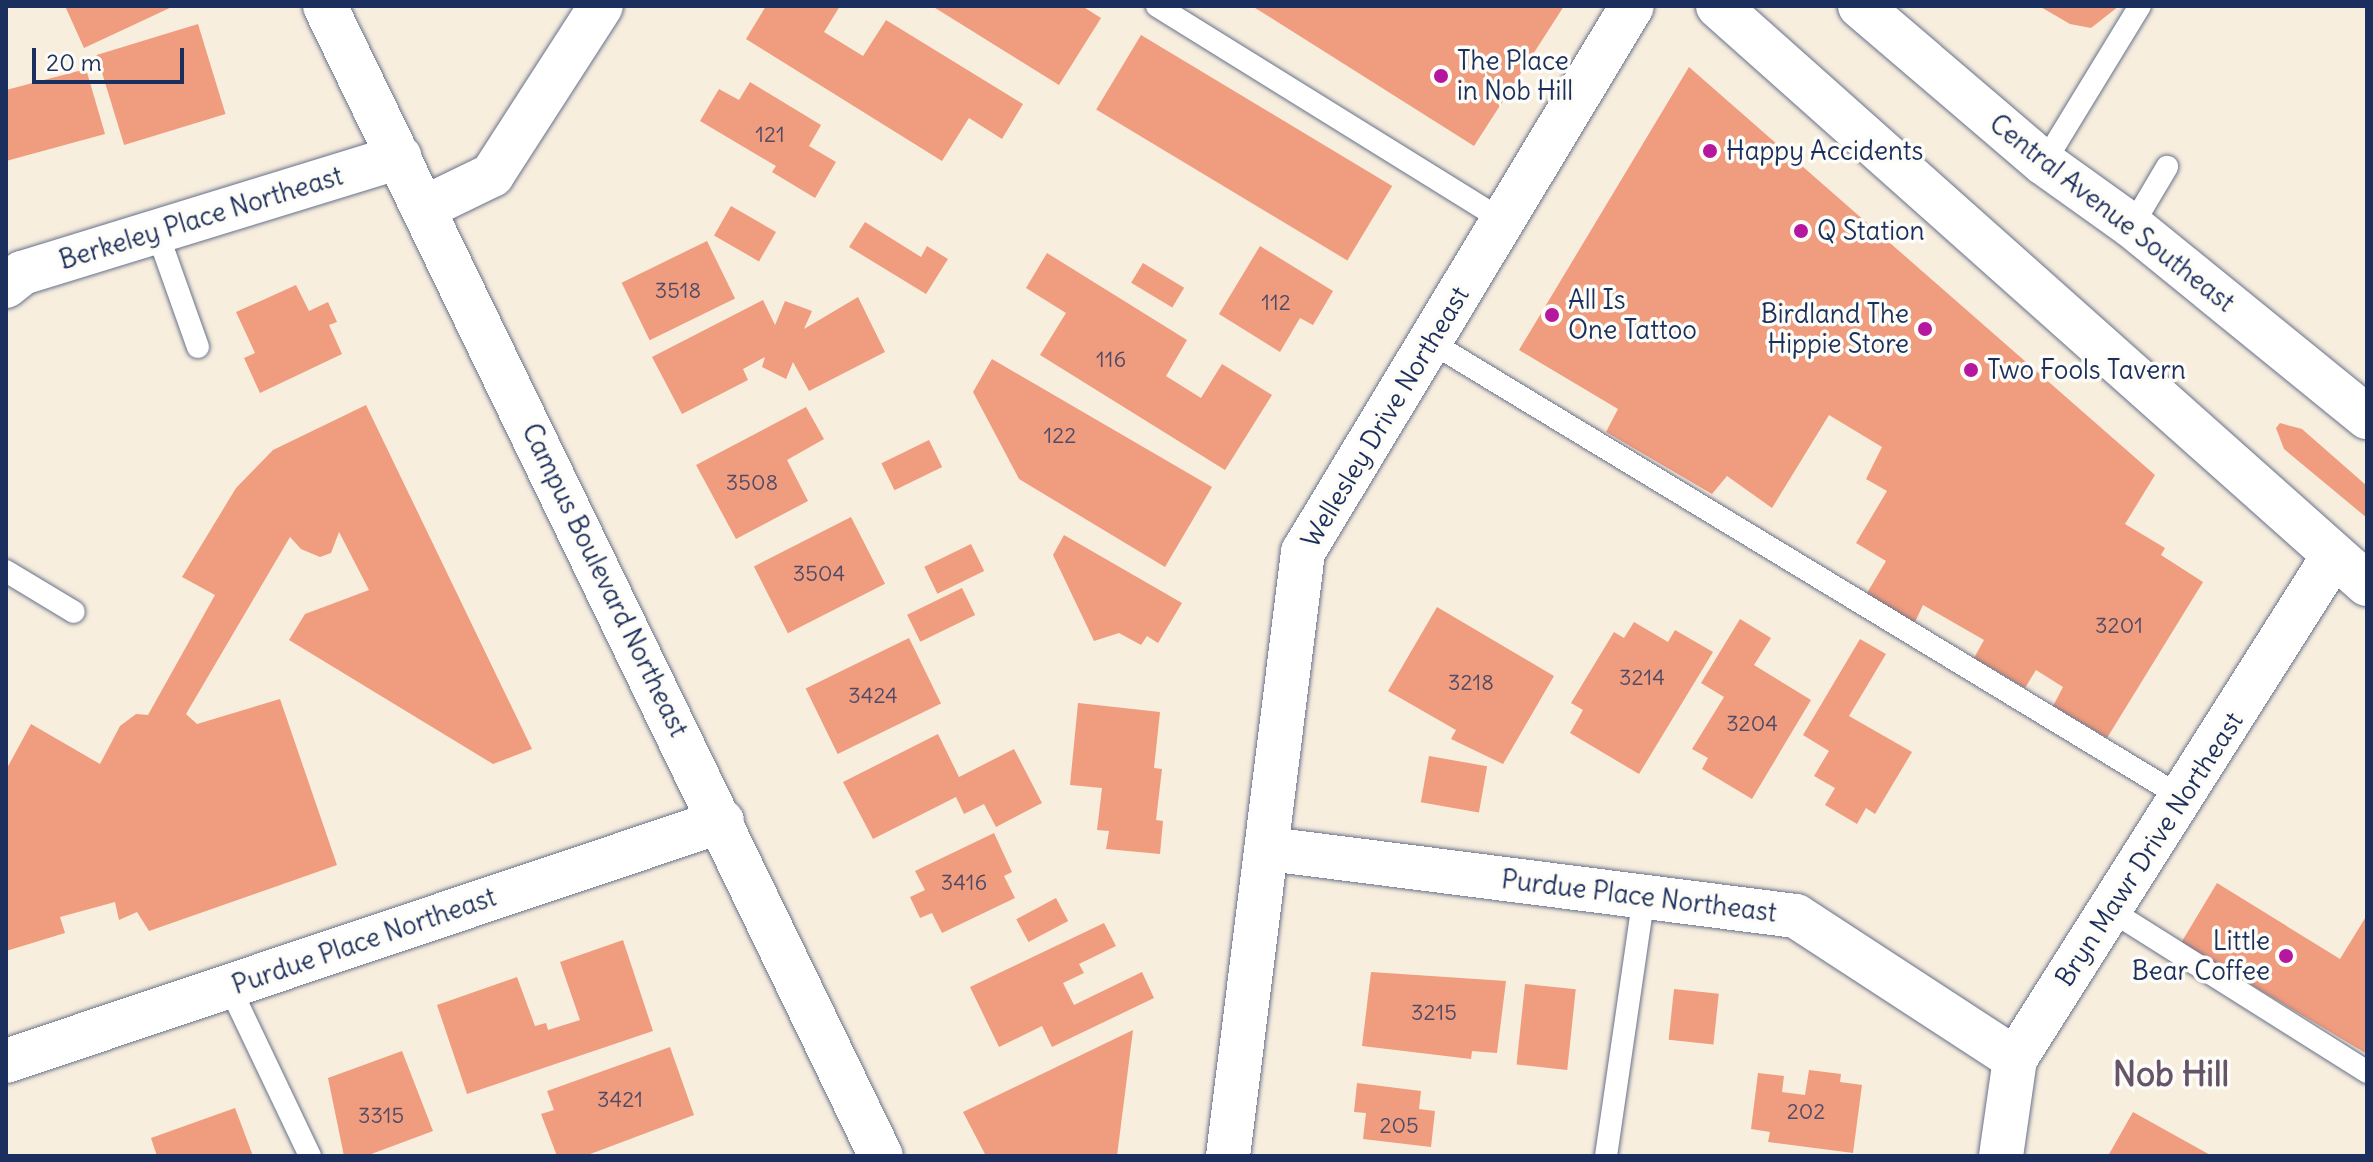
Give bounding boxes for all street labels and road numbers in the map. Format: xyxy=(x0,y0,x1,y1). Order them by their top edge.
street label: Central Avenue Southeast xyxy=(1983,108,2241,318)
street label: Berkeley Place Northeast xyxy=(55,160,347,276)
street label: Wellesley Drive Northeast xyxy=(1295,281,1475,553)
street label: Campus Boulevard Northeast xyxy=(515,418,695,742)
street label: Bryn Mawr Drive Northeast xyxy=(2049,706,2249,992)
street label: Purdue Place Northeast xyxy=(1500,864,1778,928)
street label: Purdue Place Northeast xyxy=(228,881,500,1001)

